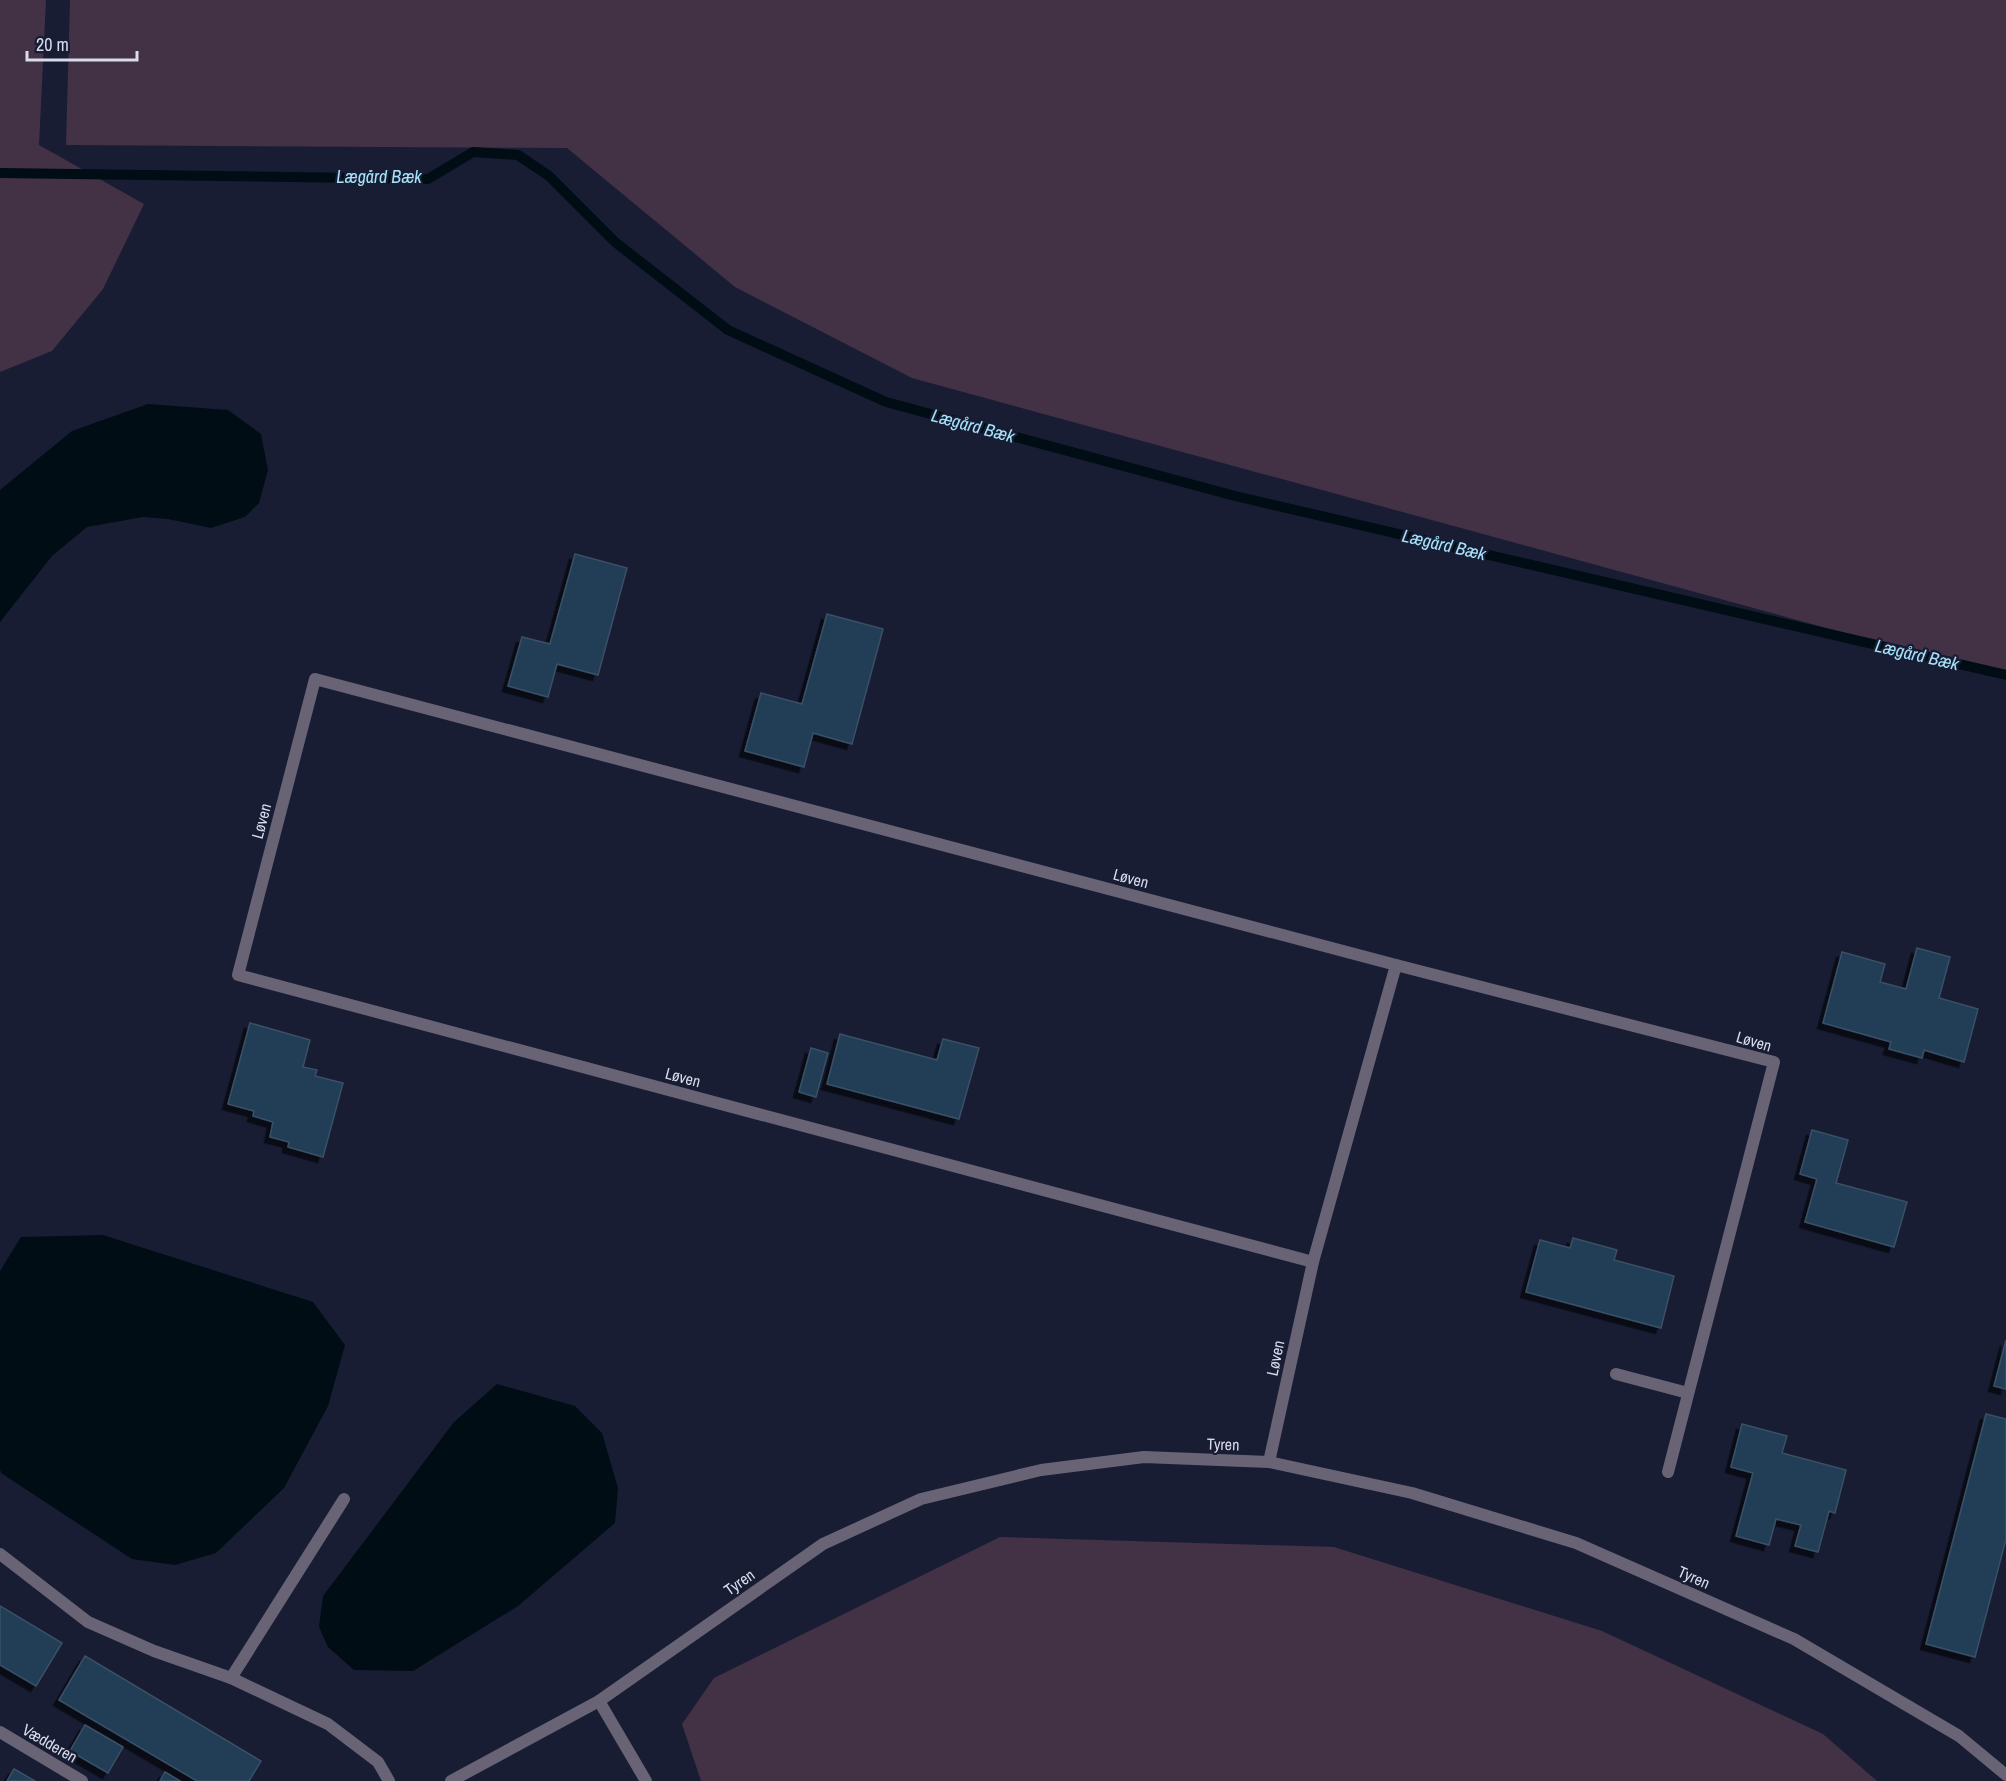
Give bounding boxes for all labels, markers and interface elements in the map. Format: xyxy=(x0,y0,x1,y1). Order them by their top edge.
scale bar xyxy=(27,24,136,62)
text: 20 m xyxy=(36,32,69,57)
water label: Lægård Bæk xyxy=(336,164,422,189)
water label: Lægård Bæk xyxy=(929,402,1018,449)
water label: Lægård Bæk xyxy=(1400,523,1489,566)
water label: Lægård Bæk xyxy=(1873,633,1962,676)
street label: Løven xyxy=(246,801,276,841)
street label: Løven xyxy=(1111,863,1151,893)
street label: Løven xyxy=(1734,1025,1774,1057)
street label: Løven xyxy=(663,1062,703,1092)
street label: Løven xyxy=(1261,1338,1289,1378)
street label: Tyren xyxy=(1206,1432,1240,1456)
street label: Tyren xyxy=(1675,1560,1713,1594)
street label: Tyren xyxy=(719,1564,759,1600)
street label: Vædderen xyxy=(18,1718,82,1768)

